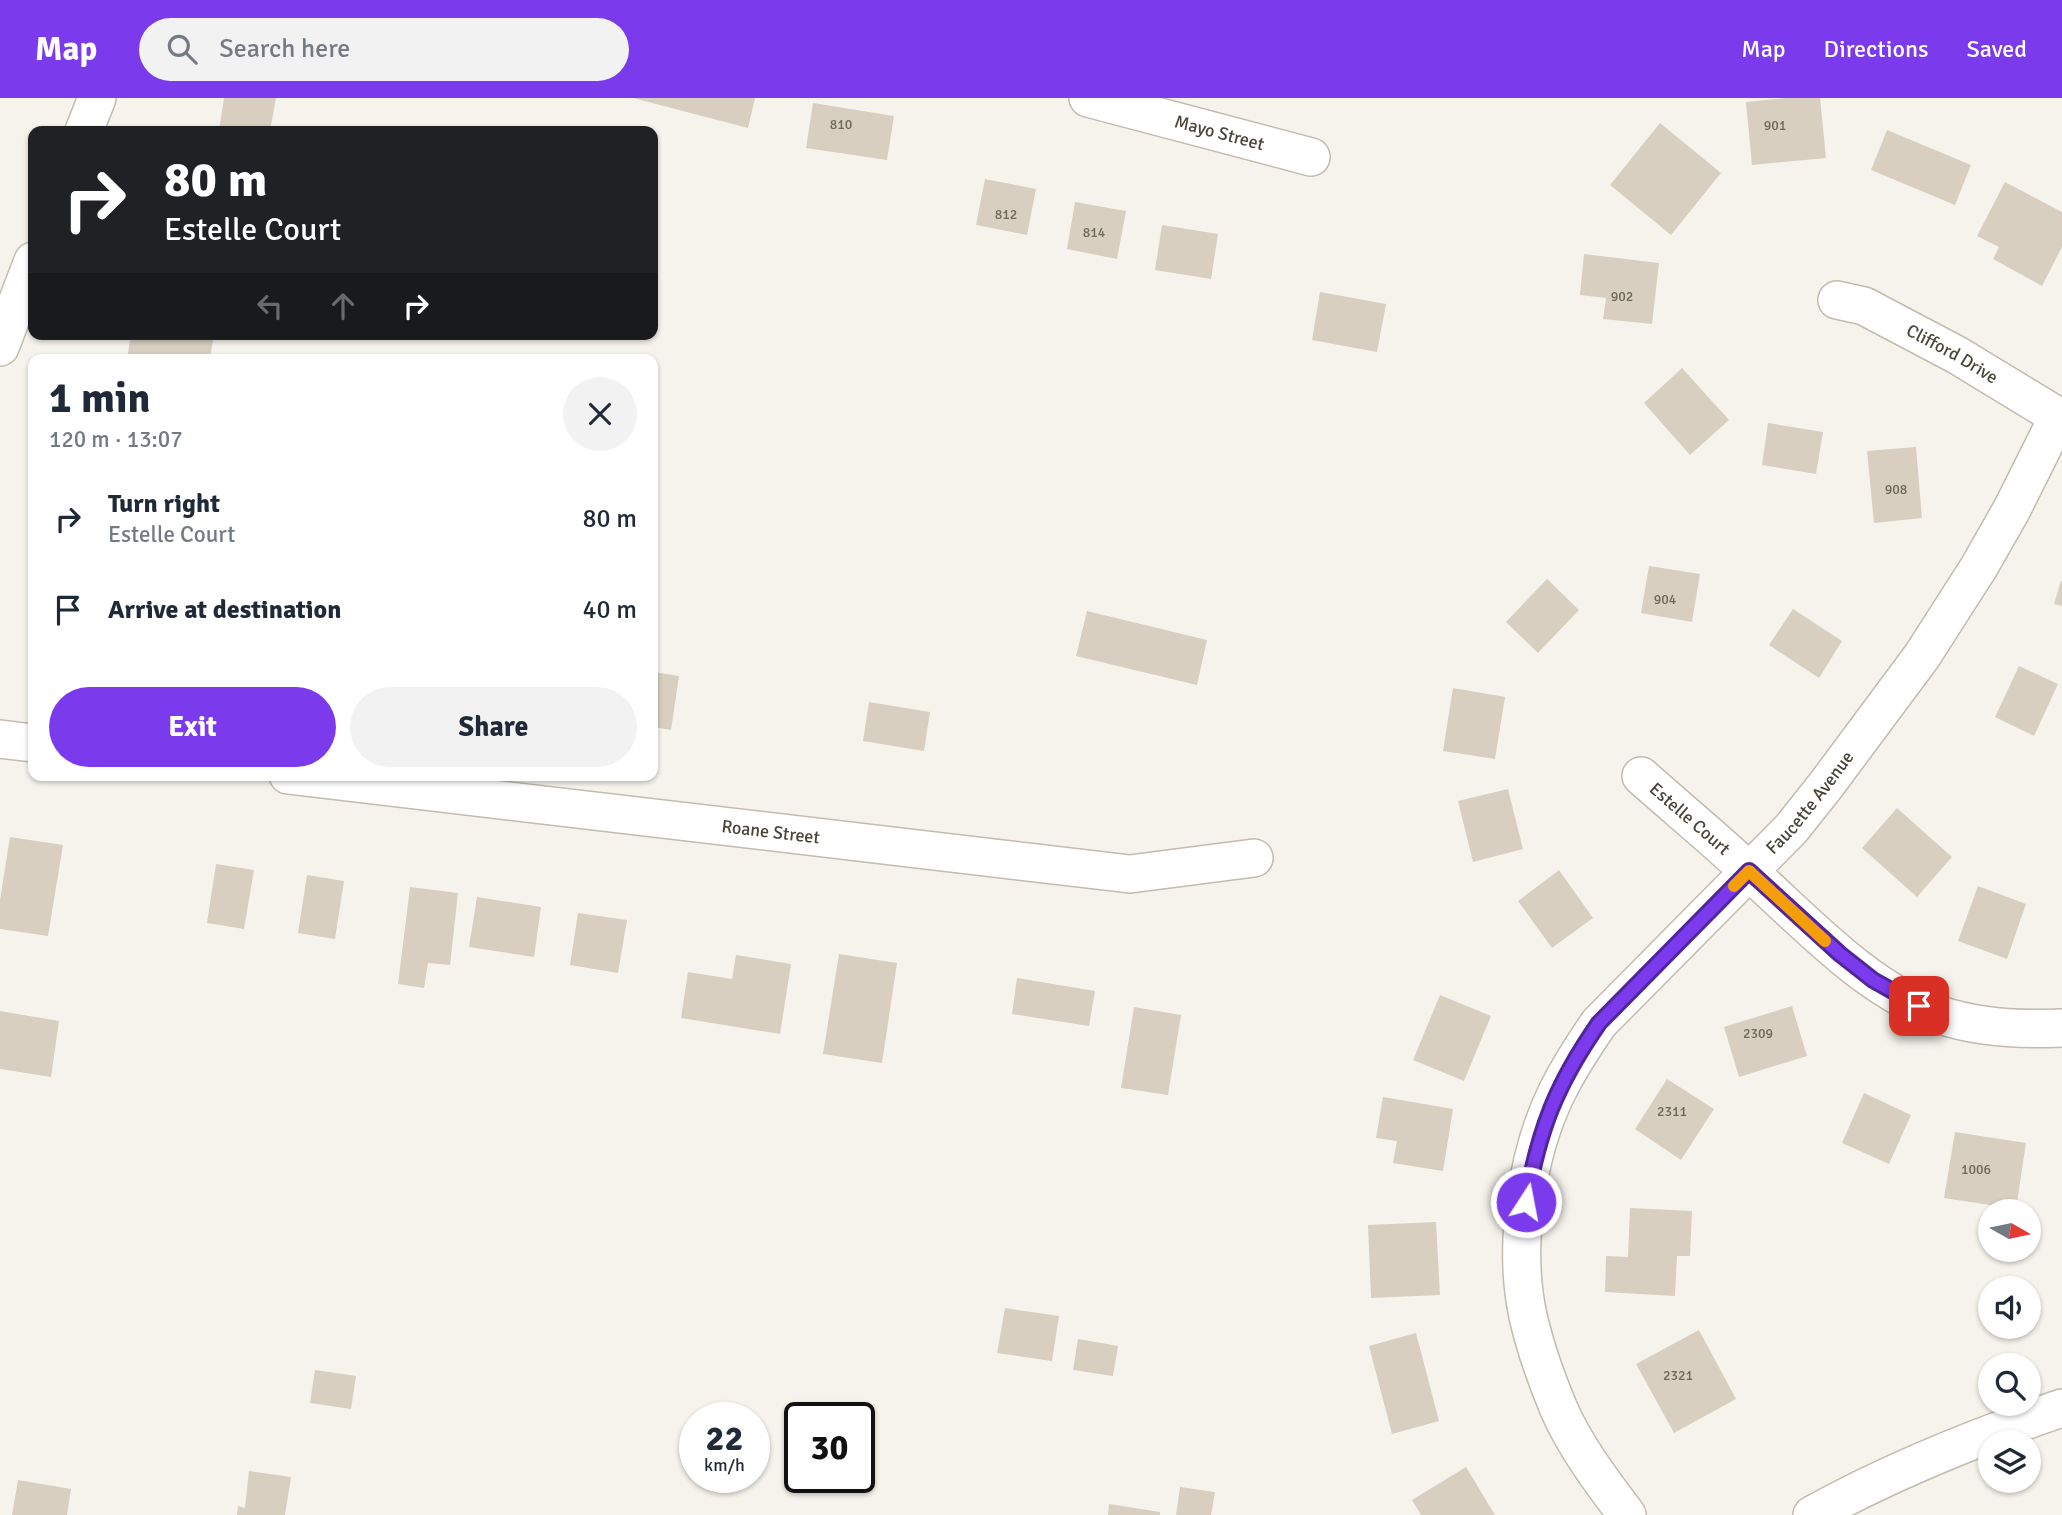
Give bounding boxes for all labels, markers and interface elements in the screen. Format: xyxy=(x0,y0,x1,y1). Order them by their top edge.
search box xyxy=(139,18,629,81)
text: Map xyxy=(35,29,97,70)
icon: search xyxy=(163,30,201,68)
text: Search here xyxy=(219,33,350,65)
text: Map xyxy=(1741,34,1786,64)
text: Directions xyxy=(1824,34,1929,64)
text: Saved xyxy=(1967,34,2027,64)
street label: Mayo Street xyxy=(1172,110,1267,155)
house number: 810 xyxy=(830,116,852,133)
house number: 901 xyxy=(1764,117,1786,134)
text: 80 m xyxy=(164,150,267,210)
icon: right xyxy=(49,154,140,245)
house number: 812 xyxy=(995,206,1017,223)
text: Estelle Court xyxy=(164,210,341,249)
house number: 814 xyxy=(1083,224,1106,241)
icon: left xyxy=(251,287,289,325)
icon: ahead xyxy=(324,287,362,325)
icon: right xyxy=(397,287,435,325)
house number: 902 xyxy=(1611,288,1633,305)
street label: Clifford Drive xyxy=(1903,319,2002,388)
text: 1 min xyxy=(49,373,150,424)
button: close xyxy=(563,377,637,451)
text: 120 m · 13:07 xyxy=(49,425,183,454)
house number: 908 xyxy=(1885,481,1907,498)
text: Turn right xyxy=(108,488,220,520)
icon: right xyxy=(49,500,87,538)
text: 80 m xyxy=(582,503,637,535)
text: Estelle Court xyxy=(108,520,235,549)
icon: arrive xyxy=(49,591,87,629)
house number: 904 xyxy=(1654,591,1677,608)
text: Arrive at destination xyxy=(108,594,341,626)
text: 40 m xyxy=(582,594,637,626)
button: Exit xyxy=(49,687,336,767)
button: Share xyxy=(350,687,637,767)
street label: Faucette Avenue xyxy=(1761,747,1858,859)
street label: Estelle Court xyxy=(1645,778,1735,860)
street label: Roane Street xyxy=(720,815,821,848)
pin xyxy=(1889,976,1949,1036)
icon: arrive xyxy=(1900,987,1938,1025)
house number: 2309 xyxy=(1743,1025,1773,1042)
house number: 2311 xyxy=(1657,1103,1687,1120)
house number: 1006 xyxy=(1961,1161,1991,1178)
position arrow xyxy=(1489,1165,1563,1239)
north arrow xyxy=(1978,1199,2040,1262)
map controls xyxy=(1978,1199,2041,1493)
button: sound xyxy=(1978,1276,2041,1339)
button: search xyxy=(1978,1353,2041,1416)
house number: 2321 xyxy=(1663,1367,1693,1384)
speed limit sign: 30 xyxy=(784,1402,875,1493)
text: 22 xyxy=(706,1417,743,1460)
button: layers xyxy=(1978,1430,2041,1493)
text: km/h xyxy=(704,1454,745,1476)

